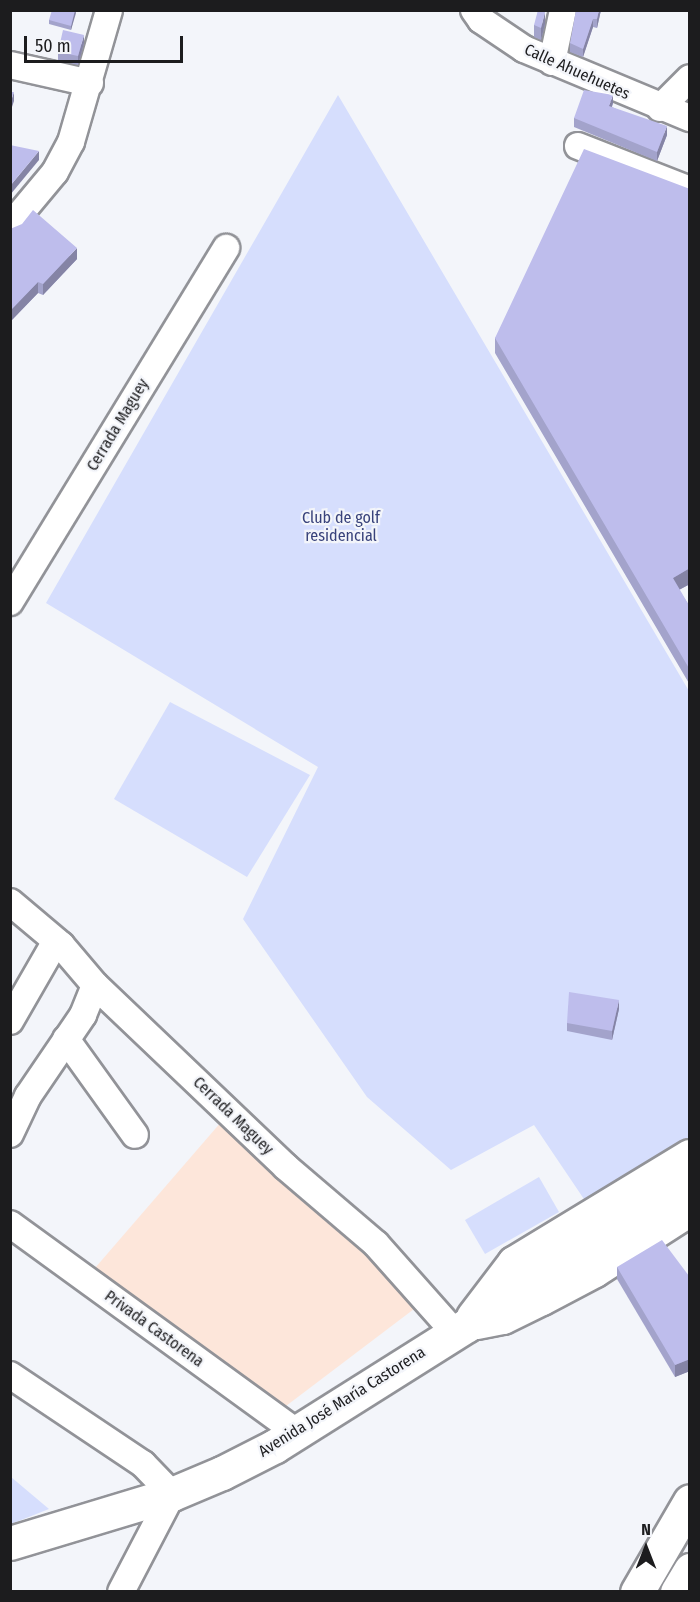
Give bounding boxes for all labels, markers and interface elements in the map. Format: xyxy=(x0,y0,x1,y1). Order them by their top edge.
scale bar xyxy=(27,24,186,62)
text: 50 m xyxy=(35,35,71,57)
street label: Calle Ahuehuetes xyxy=(521,40,633,104)
street label: Cerrada Maguey xyxy=(83,375,153,475)
park label: Club de golf residencial xyxy=(302,508,380,546)
street label: Cerrada Maguey xyxy=(189,1073,277,1159)
street label: Privada Castorena xyxy=(101,1287,207,1371)
street label: Avenida José María Castorena xyxy=(255,1343,429,1461)
north arrow xyxy=(616,1518,676,1578)
text: N xyxy=(641,1520,651,1539)

